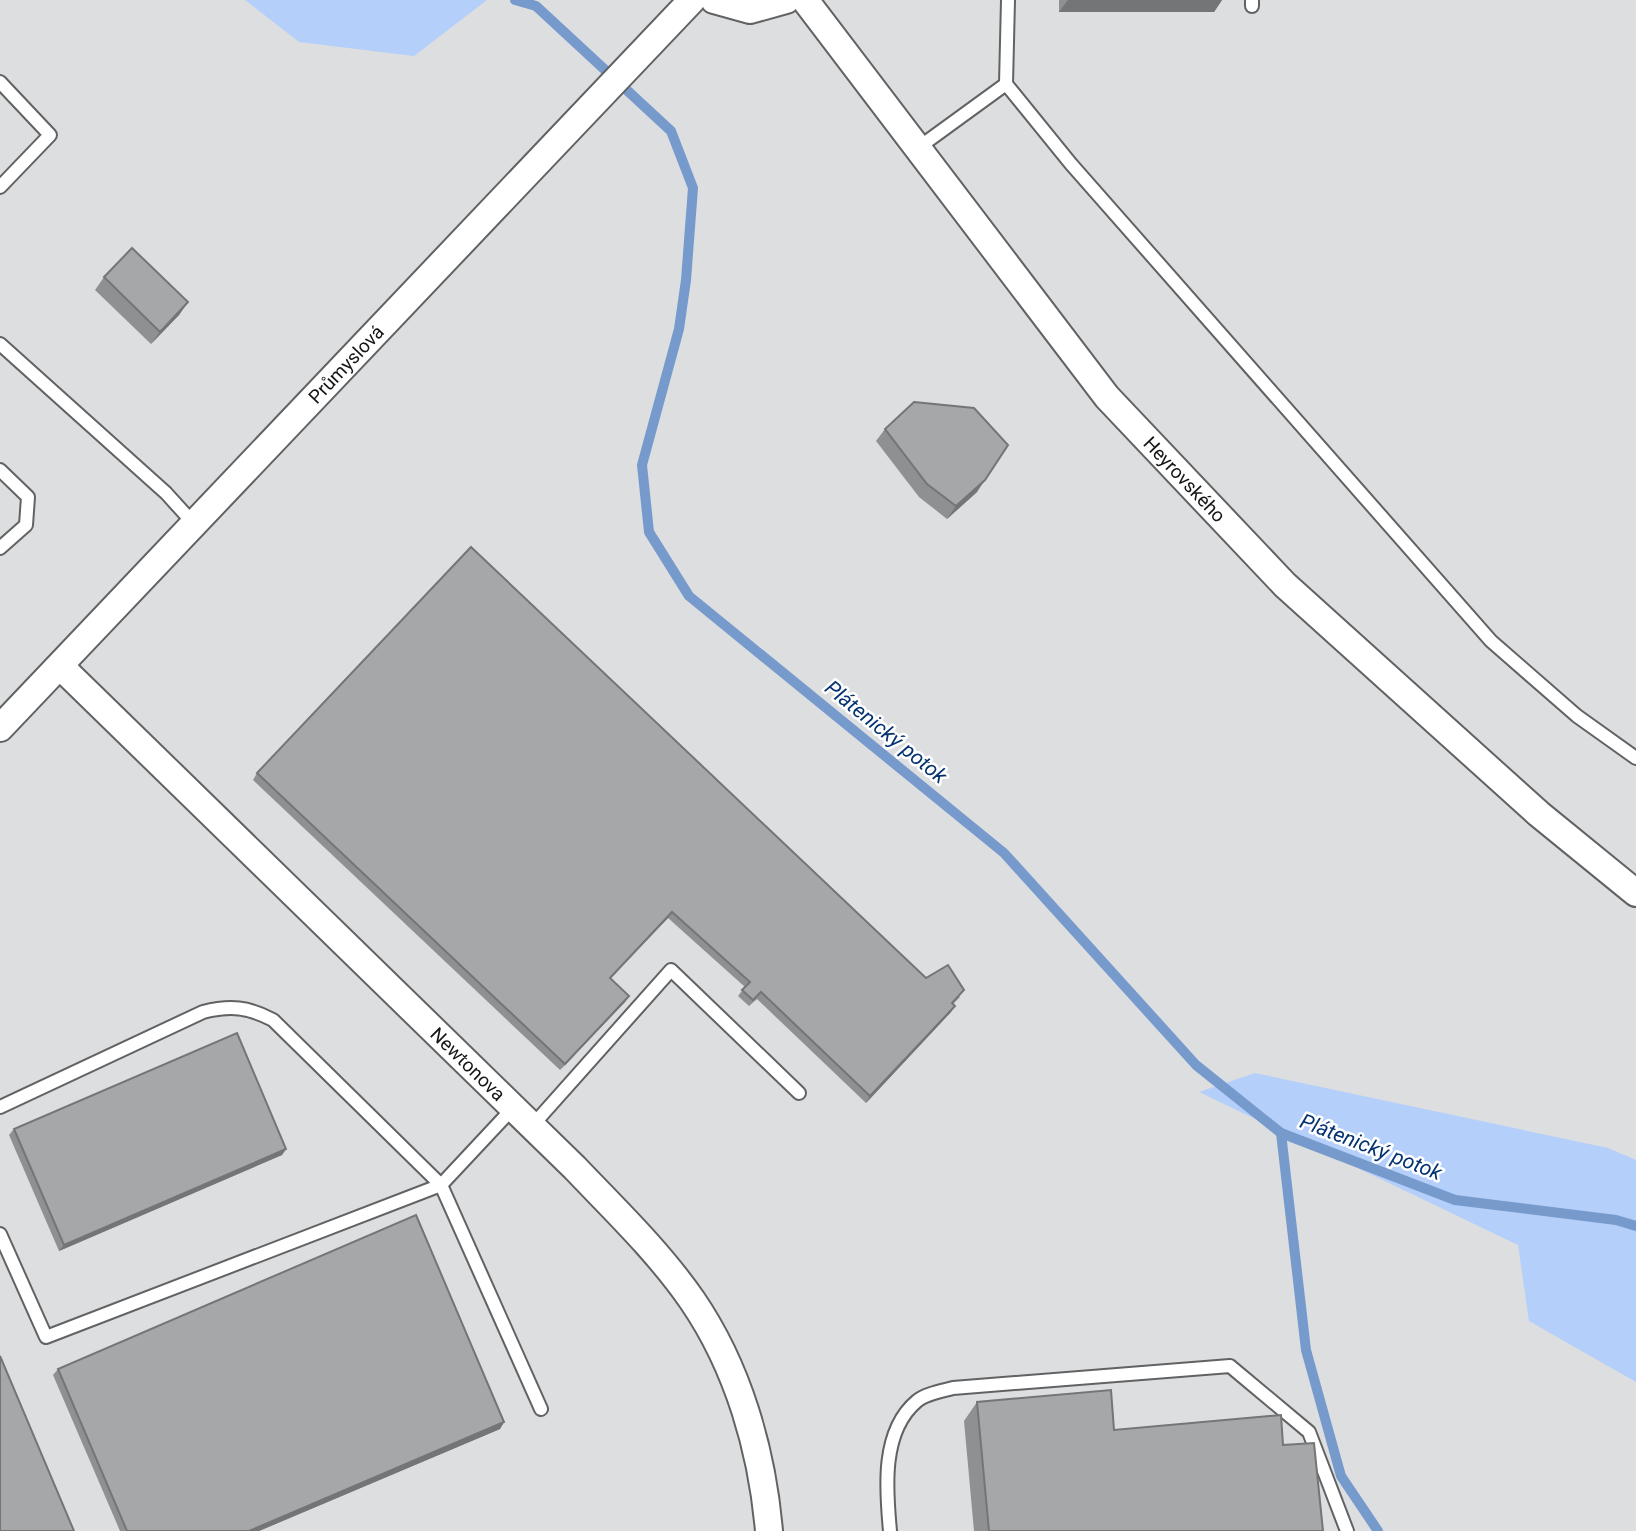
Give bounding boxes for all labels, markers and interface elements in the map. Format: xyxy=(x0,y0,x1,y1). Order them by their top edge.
street label: Průmyslová xyxy=(303,320,388,408)
street label: Heyrovského xyxy=(1139,432,1231,527)
water label: Plátenický potok xyxy=(820,676,952,789)
street label: Newtonova xyxy=(426,1022,510,1105)
water label: Plátenický potok xyxy=(1297,1109,1446,1185)

